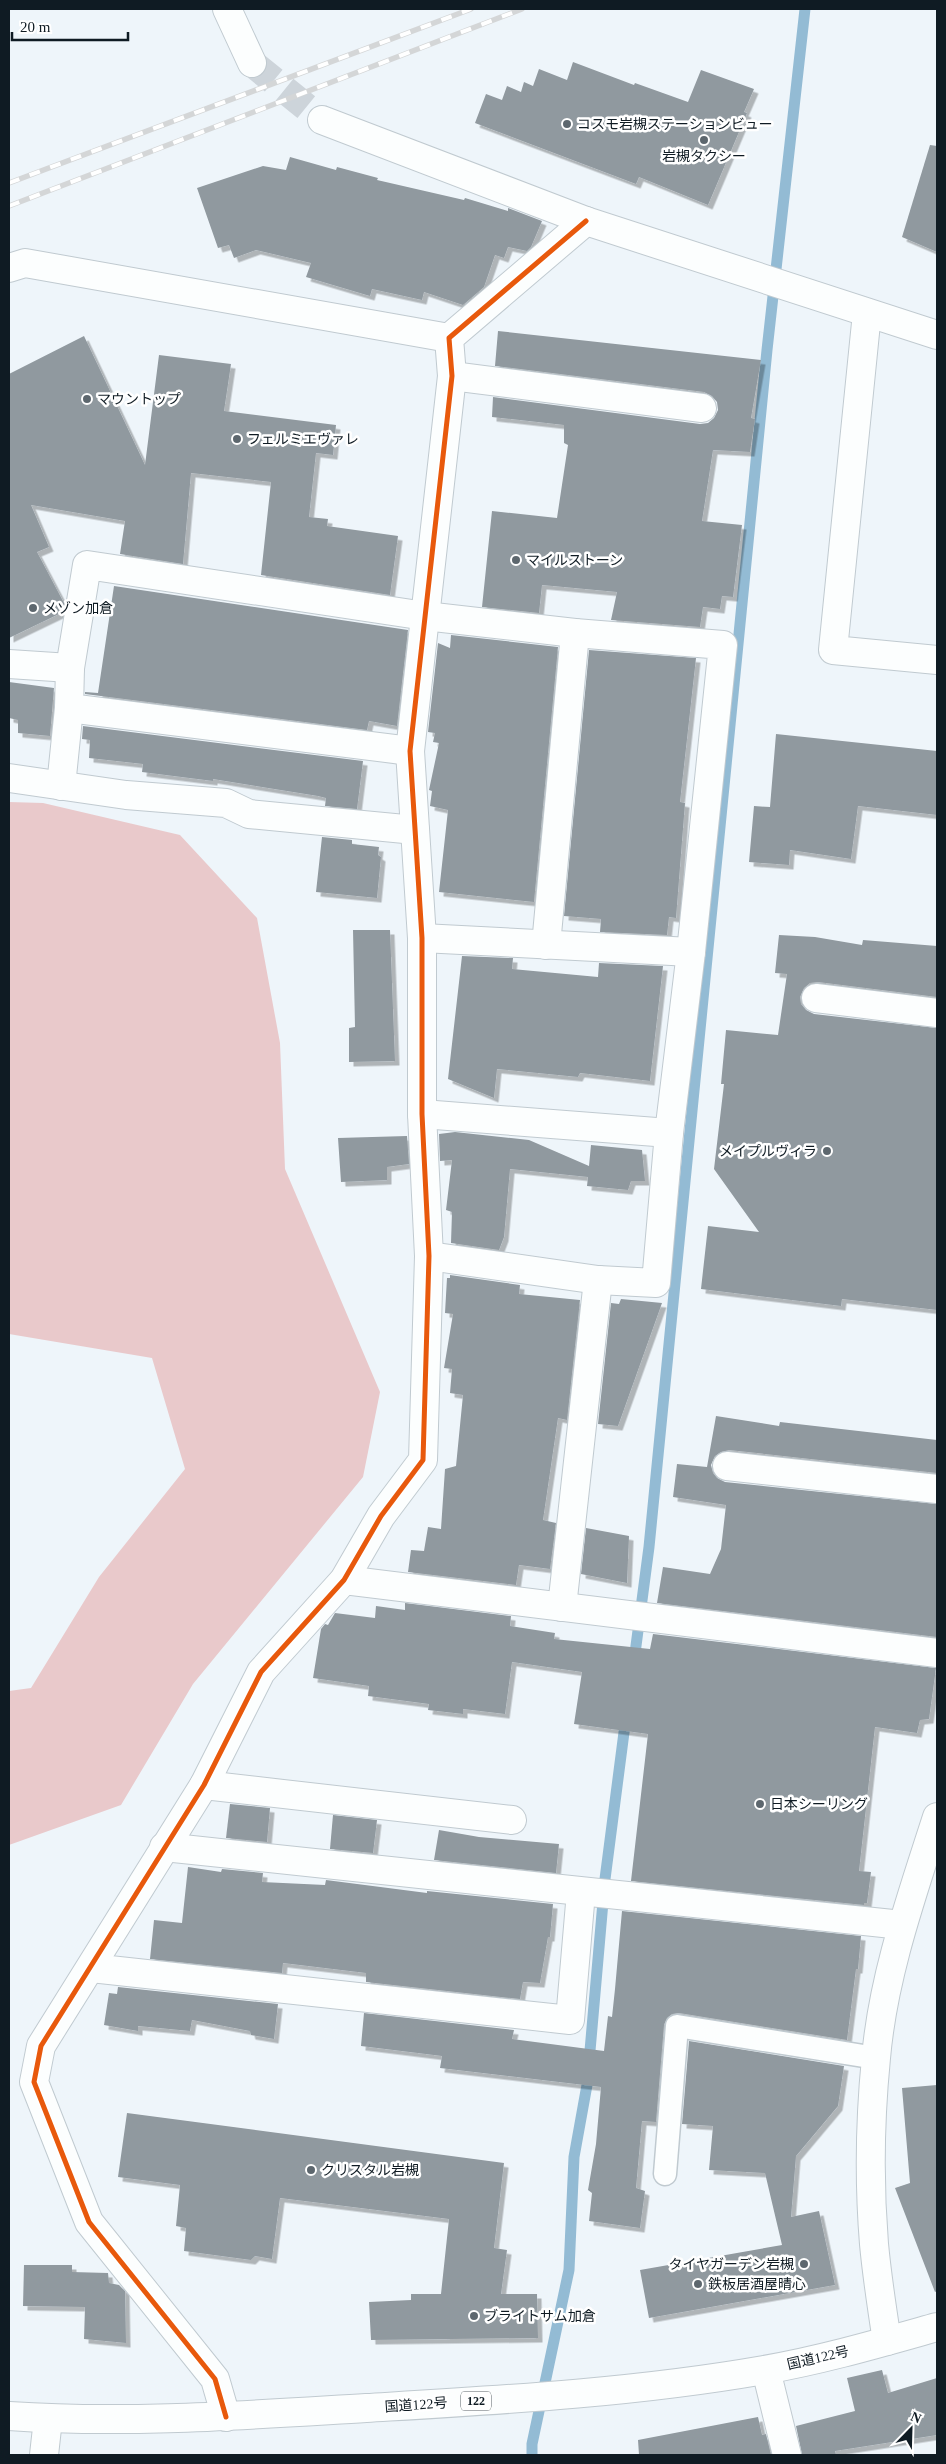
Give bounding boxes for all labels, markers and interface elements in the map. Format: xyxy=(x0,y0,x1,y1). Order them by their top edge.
scale bar xyxy=(12,10,129,42)
text: 20 m xyxy=(20,19,51,35)
place label: コスモ岩槻ステーションビュー xyxy=(577,117,773,132)
marker: コスモ岩槻ステーションビュー xyxy=(561,118,573,130)
marker: 岩槻タクシー xyxy=(698,134,710,146)
place label: 岩槻タクシー xyxy=(662,149,746,164)
place label: マウントップ xyxy=(97,392,181,407)
marker: マウントップ xyxy=(81,393,93,405)
place label: フェルミエヴァレ xyxy=(247,432,359,447)
marker: フェルミエヴァレ xyxy=(231,433,243,445)
place label: マイルストーン xyxy=(526,553,623,568)
marker: マイルストーン xyxy=(510,554,522,566)
place label: メゾン加倉 xyxy=(43,601,113,616)
marker: メゾン加倉 xyxy=(27,602,39,614)
place label: メイプルヴィラ xyxy=(719,1144,817,1159)
marker: メイプルヴィラ xyxy=(821,1145,833,1157)
place label: 日本シーリング xyxy=(770,1797,868,1812)
marker: 日本シーリング xyxy=(754,1798,766,1810)
place label: クリスタル岩槻 xyxy=(321,2163,419,2178)
marker: クリスタル岩槻 xyxy=(305,2164,317,2176)
place label: タイヤガーデン岩槻 xyxy=(668,2257,794,2272)
marker: タイヤガーデン岩槻 xyxy=(798,2258,810,2270)
place label: 鉄板居酒屋晴心 xyxy=(708,2277,806,2292)
marker: 鉄板居酒屋晴心 xyxy=(692,2278,704,2290)
place label: ブライトサム加倉 xyxy=(484,2308,596,2324)
marker: ブライトサム加倉 xyxy=(468,2310,480,2322)
street label: 国道122号 xyxy=(786,2344,850,2372)
road number: 122 xyxy=(461,2392,491,2410)
street label: 国道122号 xyxy=(384,2395,448,2415)
north arrow xyxy=(886,2404,936,2454)
text: N xyxy=(908,2409,923,2426)

